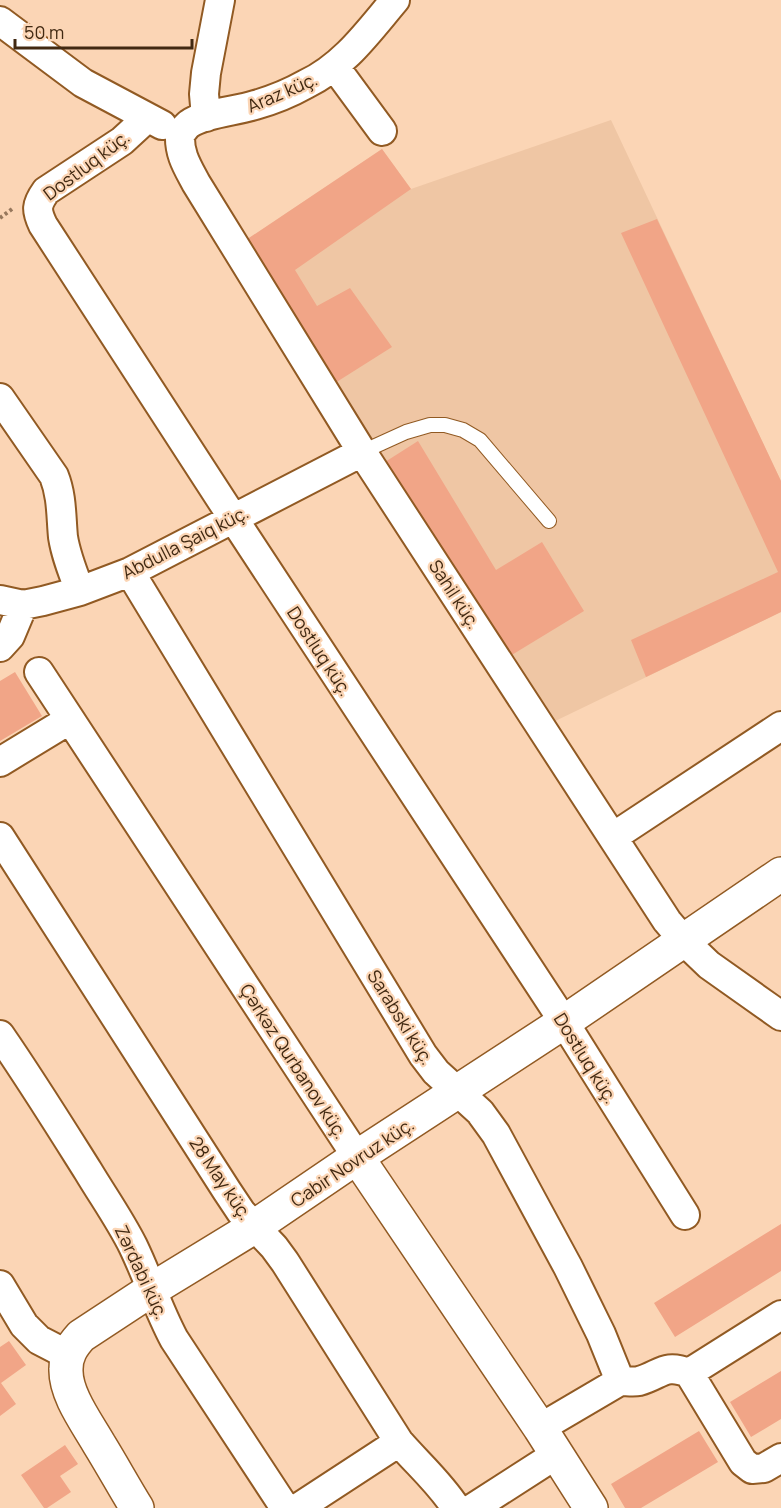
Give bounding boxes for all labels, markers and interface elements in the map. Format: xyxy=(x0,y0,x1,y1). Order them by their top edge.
scale bar xyxy=(15,12,192,50)
text: 50 m xyxy=(24,20,64,44)
street label: Araz küç. xyxy=(243,66,321,118)
street label: Dostluq küç. xyxy=(38,125,134,205)
street label: Abdulla Şaiq küç. xyxy=(118,500,252,584)
street label: Sahil küç. xyxy=(424,555,486,633)
street label: Dostluq küç. xyxy=(282,602,358,700)
street label: Sarabski küç. xyxy=(362,965,440,1069)
street label: Çərkəz Qurbanov küç. xyxy=(235,979,353,1143)
street label: Dostluq küç. xyxy=(549,1008,623,1108)
street label: Cabir Novruz küç. xyxy=(286,1112,418,1212)
street label: 28 May küç. xyxy=(184,1132,258,1224)
street label: Zərdabi küç. xyxy=(110,1221,174,1323)

